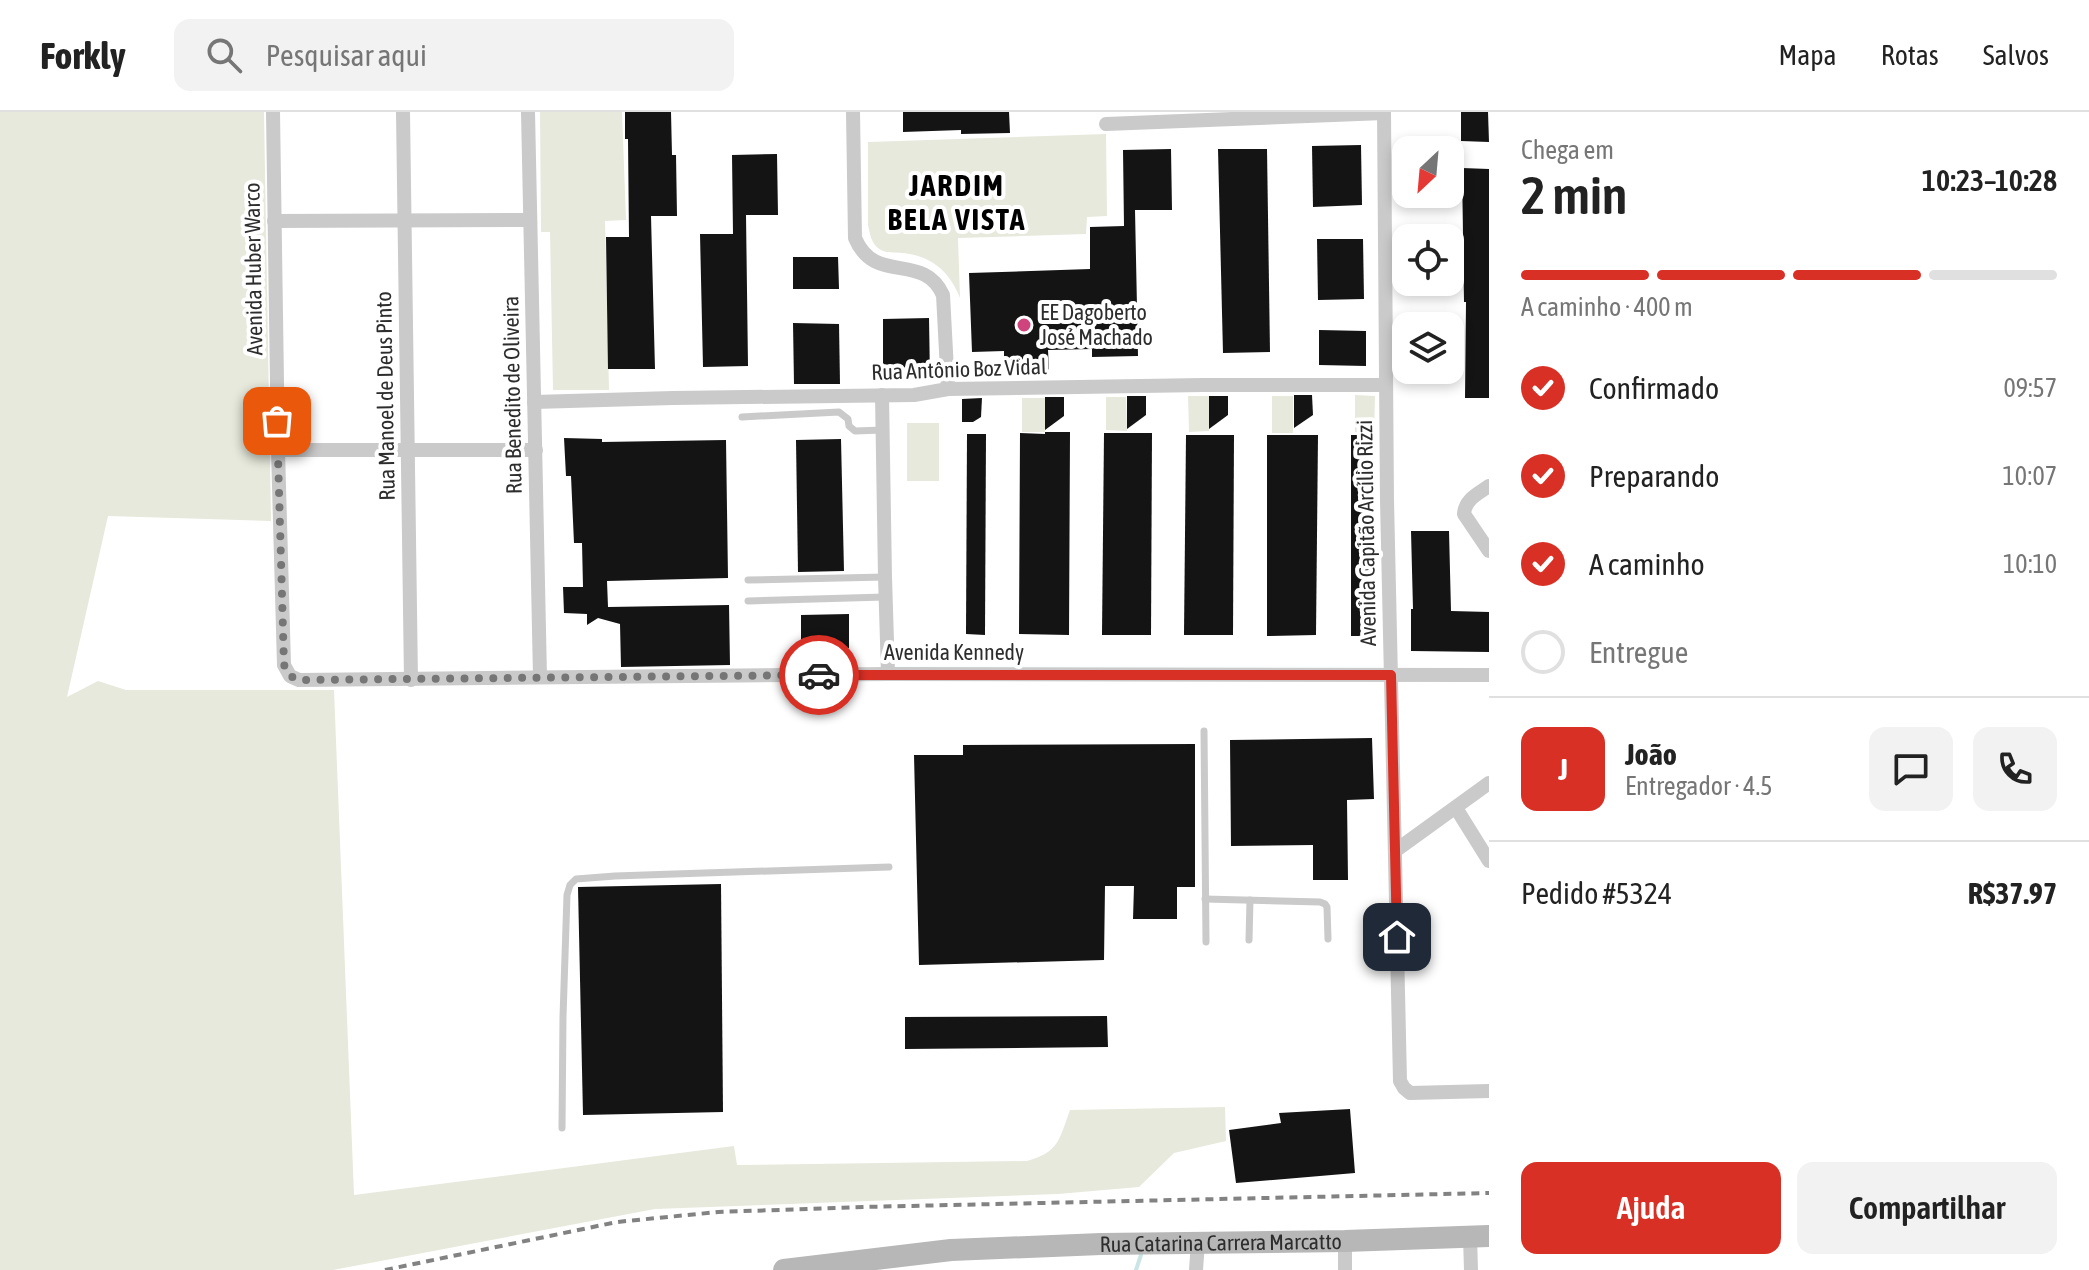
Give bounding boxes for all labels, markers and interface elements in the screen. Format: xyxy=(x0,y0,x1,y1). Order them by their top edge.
search box xyxy=(174,19,734,91)
icon: search xyxy=(202,33,246,77)
text: Forkly xyxy=(40,34,126,77)
text: Pesquisar aqui xyxy=(266,38,427,72)
text: Mapa xyxy=(1779,39,1837,71)
text: Rotas xyxy=(1881,39,1939,71)
text: Salvos xyxy=(1983,39,2049,71)
text: Chega em xyxy=(1521,135,1614,165)
north arrow xyxy=(1392,136,1464,208)
map controls xyxy=(1392,136,1464,384)
text: 10:23–10:28 xyxy=(1922,163,2057,197)
text: 2 min xyxy=(1521,165,1627,225)
district label: JARDIM BELA VISTA xyxy=(887,168,1027,236)
street label: Avenida Huber Warco xyxy=(238,182,268,356)
button: locate xyxy=(1392,224,1464,296)
street label: Rua Manoel de Deus Pinto xyxy=(370,291,400,501)
text: A caminho · 400 m xyxy=(1521,292,1693,322)
street label: Rua Benedito de Oliveira xyxy=(497,296,527,494)
place label: EE Dagoberto José Machado xyxy=(1040,299,1153,350)
button: layers xyxy=(1392,312,1464,384)
marker: EE Dagoberto José Machado xyxy=(1015,316,1033,334)
street label: Rua Antônio Boz Vidal xyxy=(871,353,1047,385)
icon: check xyxy=(1521,366,1565,410)
text: Confirmado xyxy=(1589,371,1719,405)
text: 09:57 xyxy=(2003,373,2057,403)
pin xyxy=(243,387,311,455)
icon: bag xyxy=(255,399,299,443)
street label: Avenida Capitão Arcílio Rizzi xyxy=(1351,420,1381,646)
icon: check xyxy=(1521,454,1565,498)
text: Preparando xyxy=(1589,459,1719,493)
text: 10:07 xyxy=(2002,461,2057,491)
icon: check xyxy=(1521,542,1565,586)
text: A caminho xyxy=(1589,547,1705,581)
text: 10:10 xyxy=(2003,549,2057,579)
courier xyxy=(779,635,859,715)
text: Entregue xyxy=(1589,635,1688,669)
street label: Avenida Kennedy xyxy=(884,639,1024,665)
icon: car xyxy=(797,653,841,697)
button: chat xyxy=(1869,727,1953,811)
button: phone xyxy=(1973,727,2057,811)
text: João xyxy=(1625,737,1677,771)
text: J xyxy=(1558,752,1568,786)
text: Entregador · 4.5 xyxy=(1625,771,1772,801)
text: Pedido #5324 xyxy=(1521,876,1672,910)
text: R$37.97 xyxy=(1968,876,2057,910)
pin xyxy=(1363,903,1431,971)
icon: home xyxy=(1375,915,1419,959)
button: Ajuda xyxy=(1521,1162,1781,1254)
button: Compartilhar xyxy=(1797,1162,2057,1254)
street label: Rua Catarina Carrera Marcatto xyxy=(1099,1228,1342,1257)

